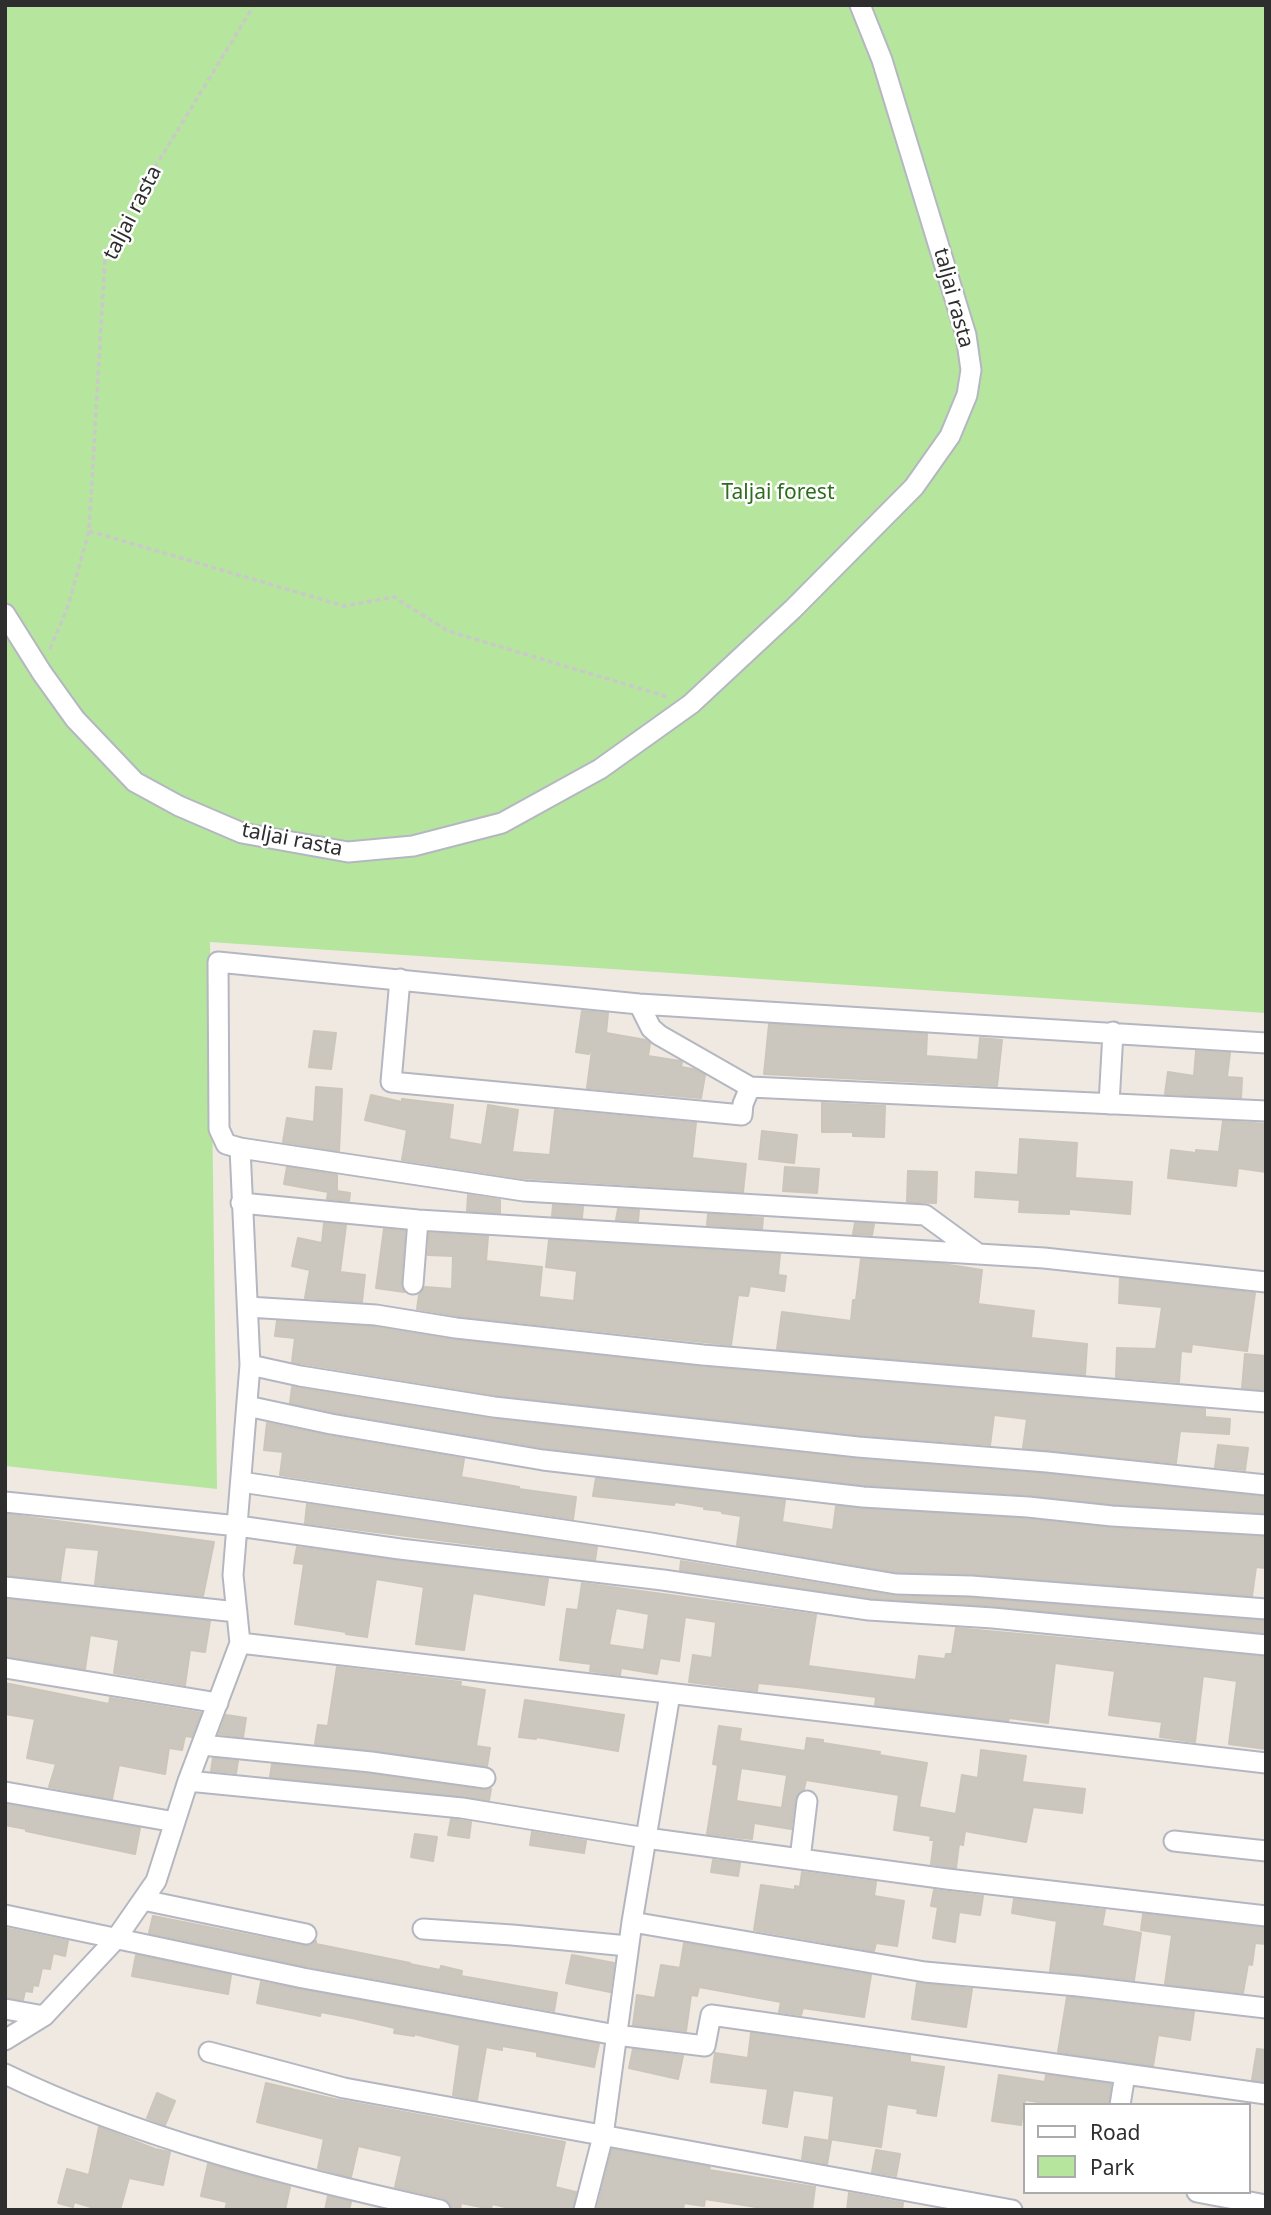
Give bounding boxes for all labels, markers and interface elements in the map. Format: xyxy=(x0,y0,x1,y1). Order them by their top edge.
street label: taljai rasta xyxy=(99,162,167,264)
street label: taljai rasta xyxy=(928,245,978,351)
park label: Taljai forest xyxy=(722,480,834,506)
street label: taljai rasta xyxy=(239,818,345,862)
legend xyxy=(1023,2103,1250,2194)
text: Road xyxy=(1090,2118,1140,2146)
text: Park xyxy=(1090,2153,1134,2181)

